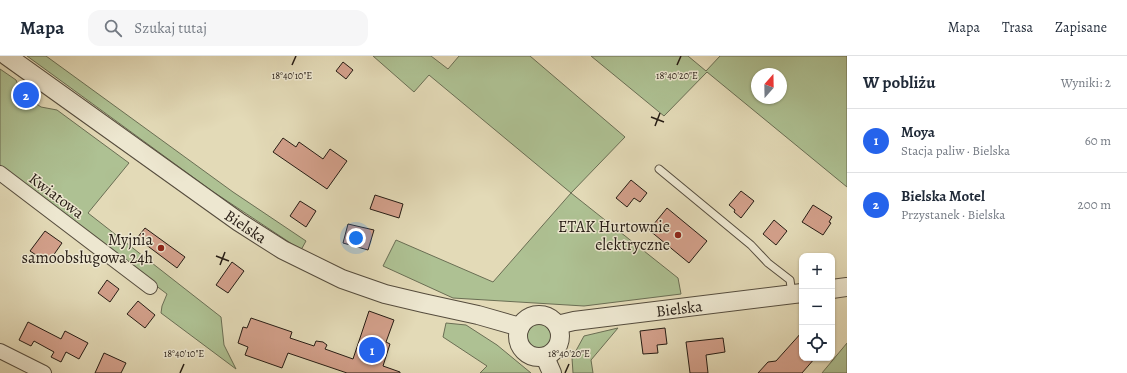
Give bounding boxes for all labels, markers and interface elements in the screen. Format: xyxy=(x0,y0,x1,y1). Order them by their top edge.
search box xyxy=(88,10,368,46)
text: Mapa xyxy=(20,15,64,41)
icon: search xyxy=(102,17,124,39)
text: Szukaj tutaj xyxy=(134,18,207,38)
text: Mapa xyxy=(948,18,980,37)
text: Trasa xyxy=(1002,18,1033,37)
text: Zapisane xyxy=(1055,18,1107,37)
north arrow xyxy=(751,68,787,104)
text: 18°40'10"E xyxy=(272,69,312,82)
text: 18°40'20"E xyxy=(656,69,698,82)
text: W pobliżu xyxy=(863,71,935,94)
text: Wyniki: 2 xyxy=(1061,74,1111,91)
pin: 2 xyxy=(13,80,39,110)
text: Moya xyxy=(901,122,935,142)
text: 1 xyxy=(874,132,878,149)
text: 60 m xyxy=(1085,132,1111,149)
text: Stacja paliw · Bielska xyxy=(901,142,1010,159)
street label: Kwiatowa xyxy=(24,168,89,224)
text: Bielska Motel xyxy=(901,186,985,206)
text: 2 xyxy=(873,196,879,213)
text: 200 m xyxy=(1078,196,1111,213)
street label: Bielska xyxy=(220,205,271,249)
text: Przystanek · Bielska xyxy=(901,206,1005,223)
place label: ETAK Hurtownie elektryczne xyxy=(558,216,670,256)
your location xyxy=(346,228,366,248)
place label: Myjnia samoobsługowa 24h xyxy=(22,229,154,269)
marker: ETAK Hurtownie elektryczne xyxy=(673,230,683,240)
marker: Myjnia samoobsługowa 24h xyxy=(156,243,166,253)
map controls xyxy=(799,253,835,361)
button: + xyxy=(799,253,835,289)
button: − xyxy=(799,289,835,325)
street label: Bielska xyxy=(655,295,704,323)
button: locate xyxy=(799,325,835,361)
pin: 1 xyxy=(359,335,385,365)
text: 18°40'10"E xyxy=(164,347,204,360)
text: 18°40'20"E xyxy=(548,347,590,360)

